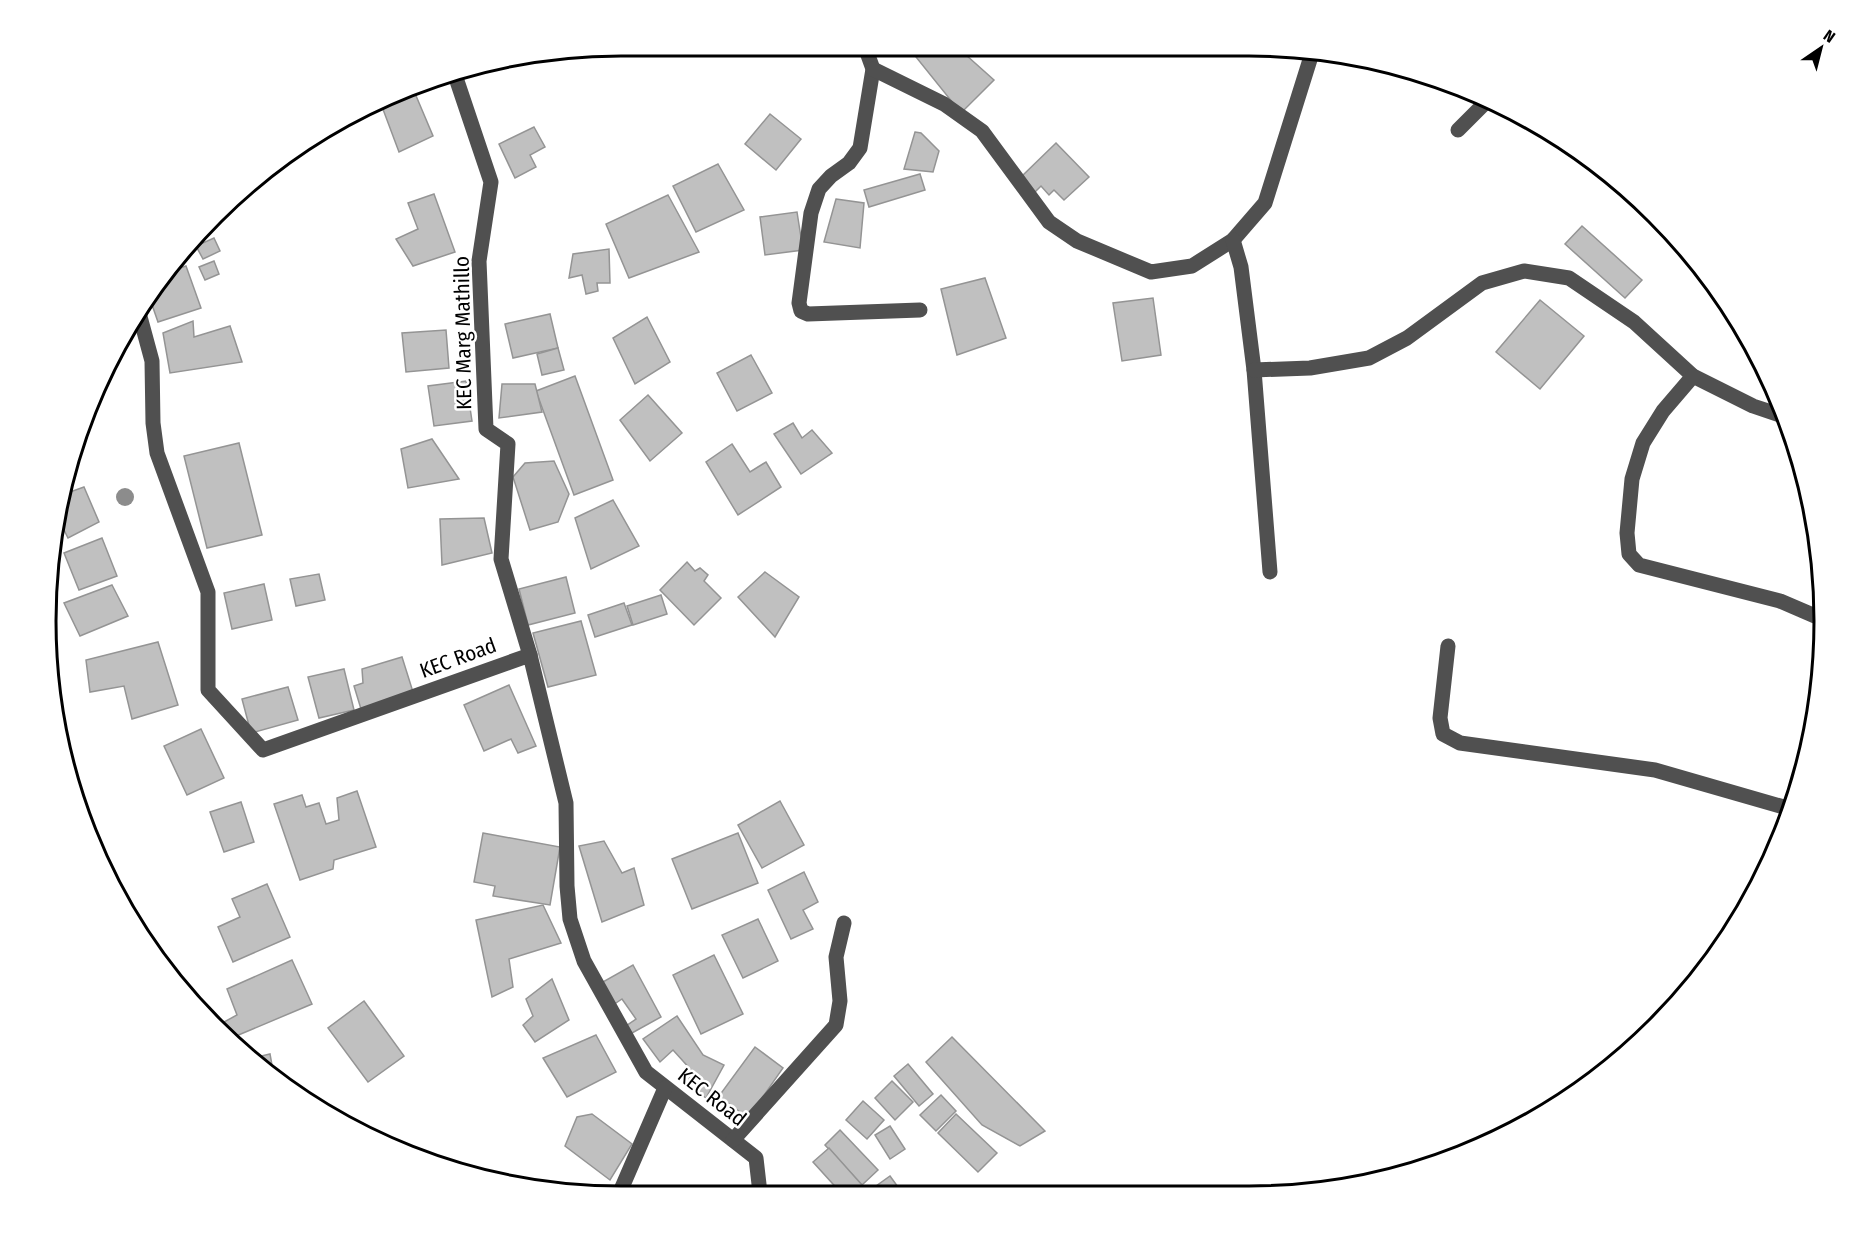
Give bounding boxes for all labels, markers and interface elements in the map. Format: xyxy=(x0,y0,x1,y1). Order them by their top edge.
north arrow xyxy=(1791,18,1851,78)
text: N xyxy=(1820,26,1839,47)
street label: KEC Marg Mathillo xyxy=(449,256,477,410)
street label: KEC Road xyxy=(416,632,500,684)
street label: KEC Road xyxy=(673,1062,751,1132)

